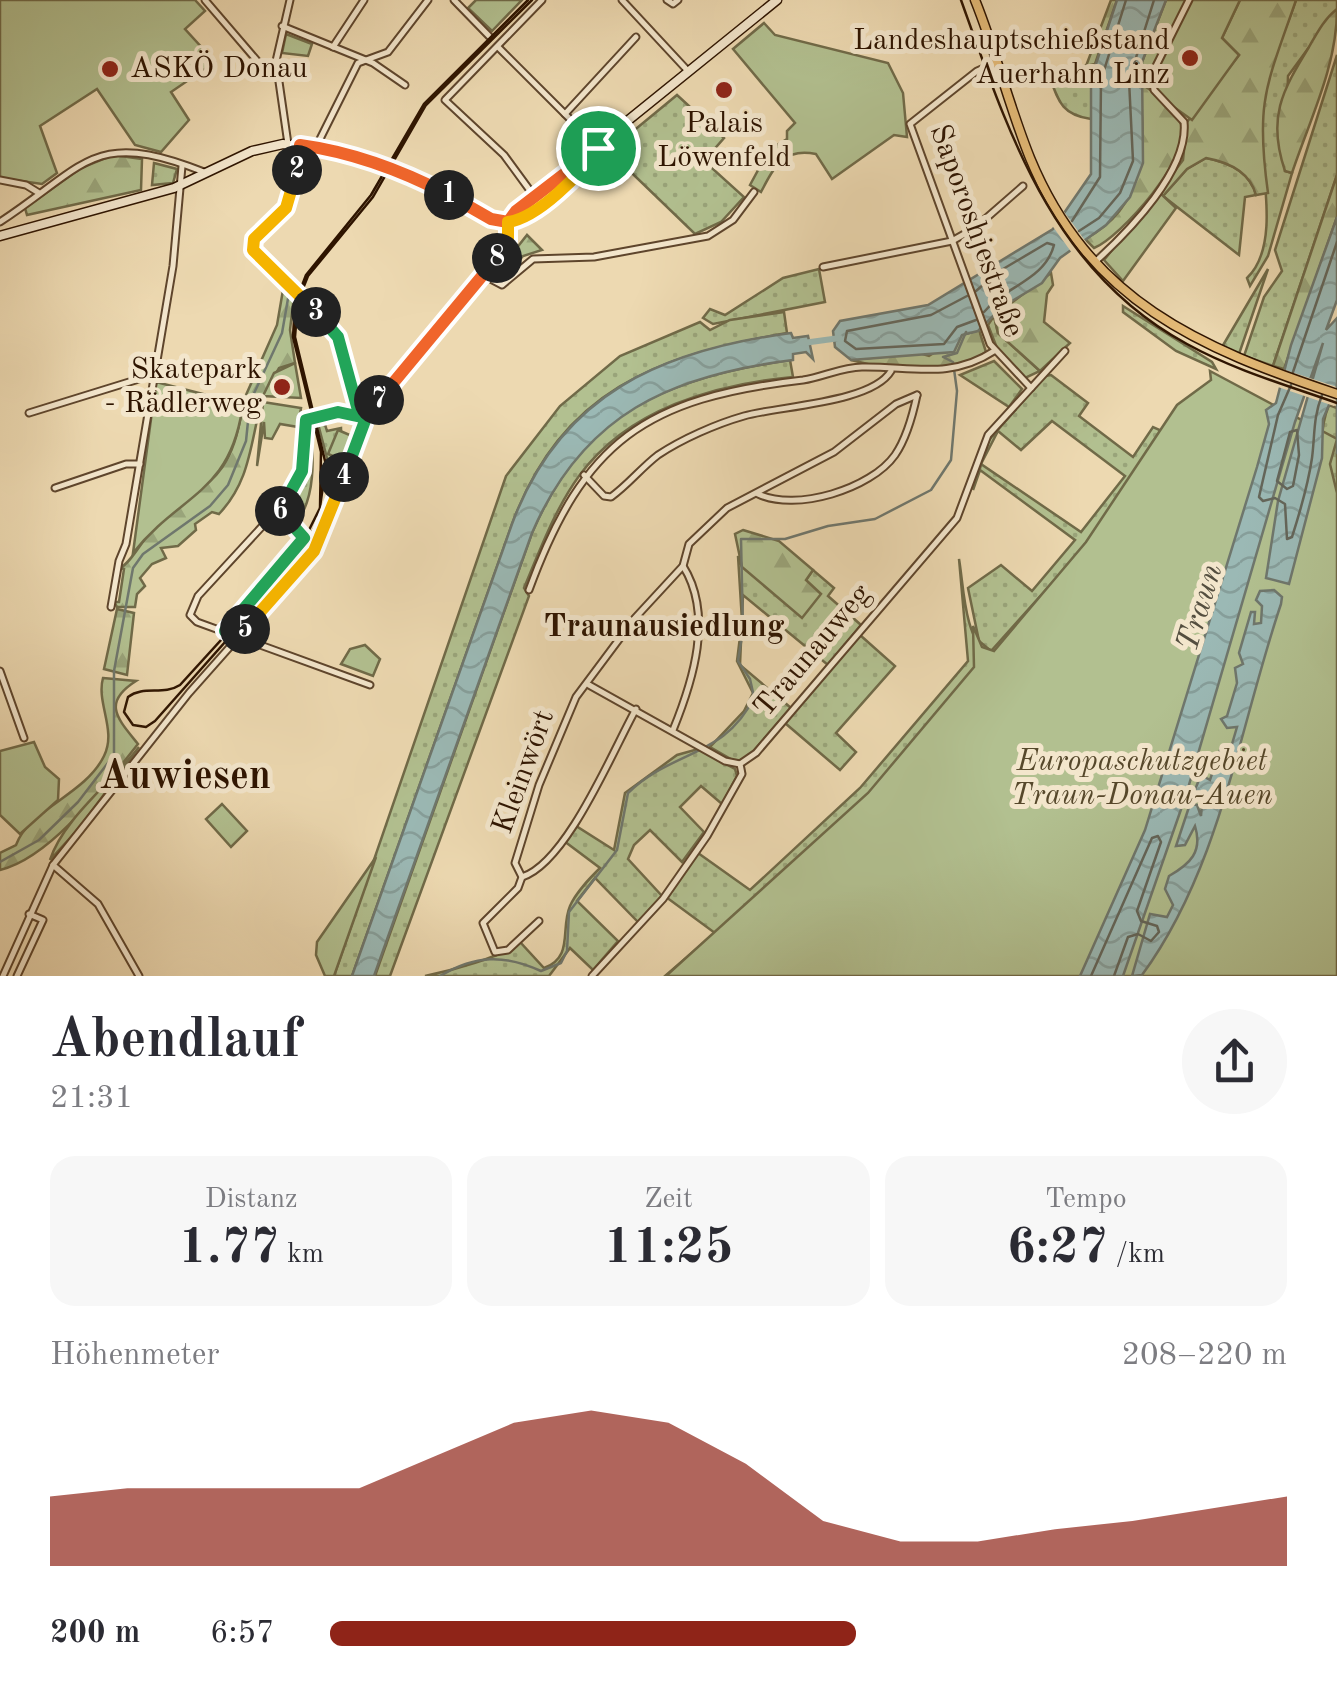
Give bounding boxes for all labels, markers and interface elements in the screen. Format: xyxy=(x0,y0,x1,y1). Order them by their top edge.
place label: Landeshauptschießstand Auerhahn Linz xyxy=(853,26,1170,90)
marker: Landeshauptschießstand Auerhahn Linz xyxy=(1179,47,1201,69)
place label: ASKÖ Donau xyxy=(130,50,308,84)
marker: ASKÖ Donau xyxy=(99,58,121,80)
marker: Palais Löwenfeld xyxy=(713,79,735,101)
pin xyxy=(556,106,641,191)
place label: Palais Löwenfeld xyxy=(657,109,791,173)
icon: arrive xyxy=(571,121,626,176)
street label: Saporoshjestraße xyxy=(924,121,1028,341)
pin: 2 xyxy=(272,145,322,195)
text: 2 xyxy=(289,156,305,184)
pin: 1 xyxy=(424,170,474,220)
text: 1 xyxy=(441,181,457,209)
pin: 8 xyxy=(472,233,522,283)
text: 8 xyxy=(489,244,505,272)
pin: 3 xyxy=(291,287,341,337)
text: 3 xyxy=(308,298,324,326)
place label: Skatepark - Rädlerweg xyxy=(105,355,262,419)
pin: 7 xyxy=(354,375,404,425)
marker: Skatepark - Rädlerweg xyxy=(271,376,293,398)
text: 7 xyxy=(371,386,387,414)
pin: 4 xyxy=(319,452,369,502)
text: 4 xyxy=(336,463,352,491)
pin: 6 xyxy=(255,486,305,536)
text: 6 xyxy=(272,497,288,525)
water label: Traun xyxy=(1173,560,1229,656)
street label: Traunauweg xyxy=(749,579,877,723)
pin: 5 xyxy=(220,604,270,654)
district label: Traunausiedlung xyxy=(544,612,785,644)
text: 5 xyxy=(237,615,253,643)
street label: Kleinwört xyxy=(488,706,560,838)
park label: Europaschutzgebiet Traun-Donau-Auen xyxy=(1011,747,1273,811)
district label: Auwiesen xyxy=(99,758,271,798)
button: share xyxy=(1182,1009,1287,1114)
text: Abendlauf xyxy=(50,1014,301,1069)
text: 21:31 xyxy=(50,1083,133,1115)
text: Distanz xyxy=(205,1186,297,1214)
text: Zeit xyxy=(644,1186,693,1214)
text: Tempo xyxy=(1045,1186,1127,1214)
text: 1.77 xyxy=(178,1224,279,1274)
text: 11:25 xyxy=(603,1224,733,1274)
text: 6:27 xyxy=(1007,1224,1108,1274)
text: km xyxy=(279,1241,324,1269)
text: /km xyxy=(1108,1241,1165,1269)
text: Höhenmeter xyxy=(50,1340,220,1372)
text: 208–220 m xyxy=(1121,1340,1287,1372)
text: 200 m xyxy=(50,1618,140,1650)
text: 6:57 xyxy=(210,1618,275,1650)

